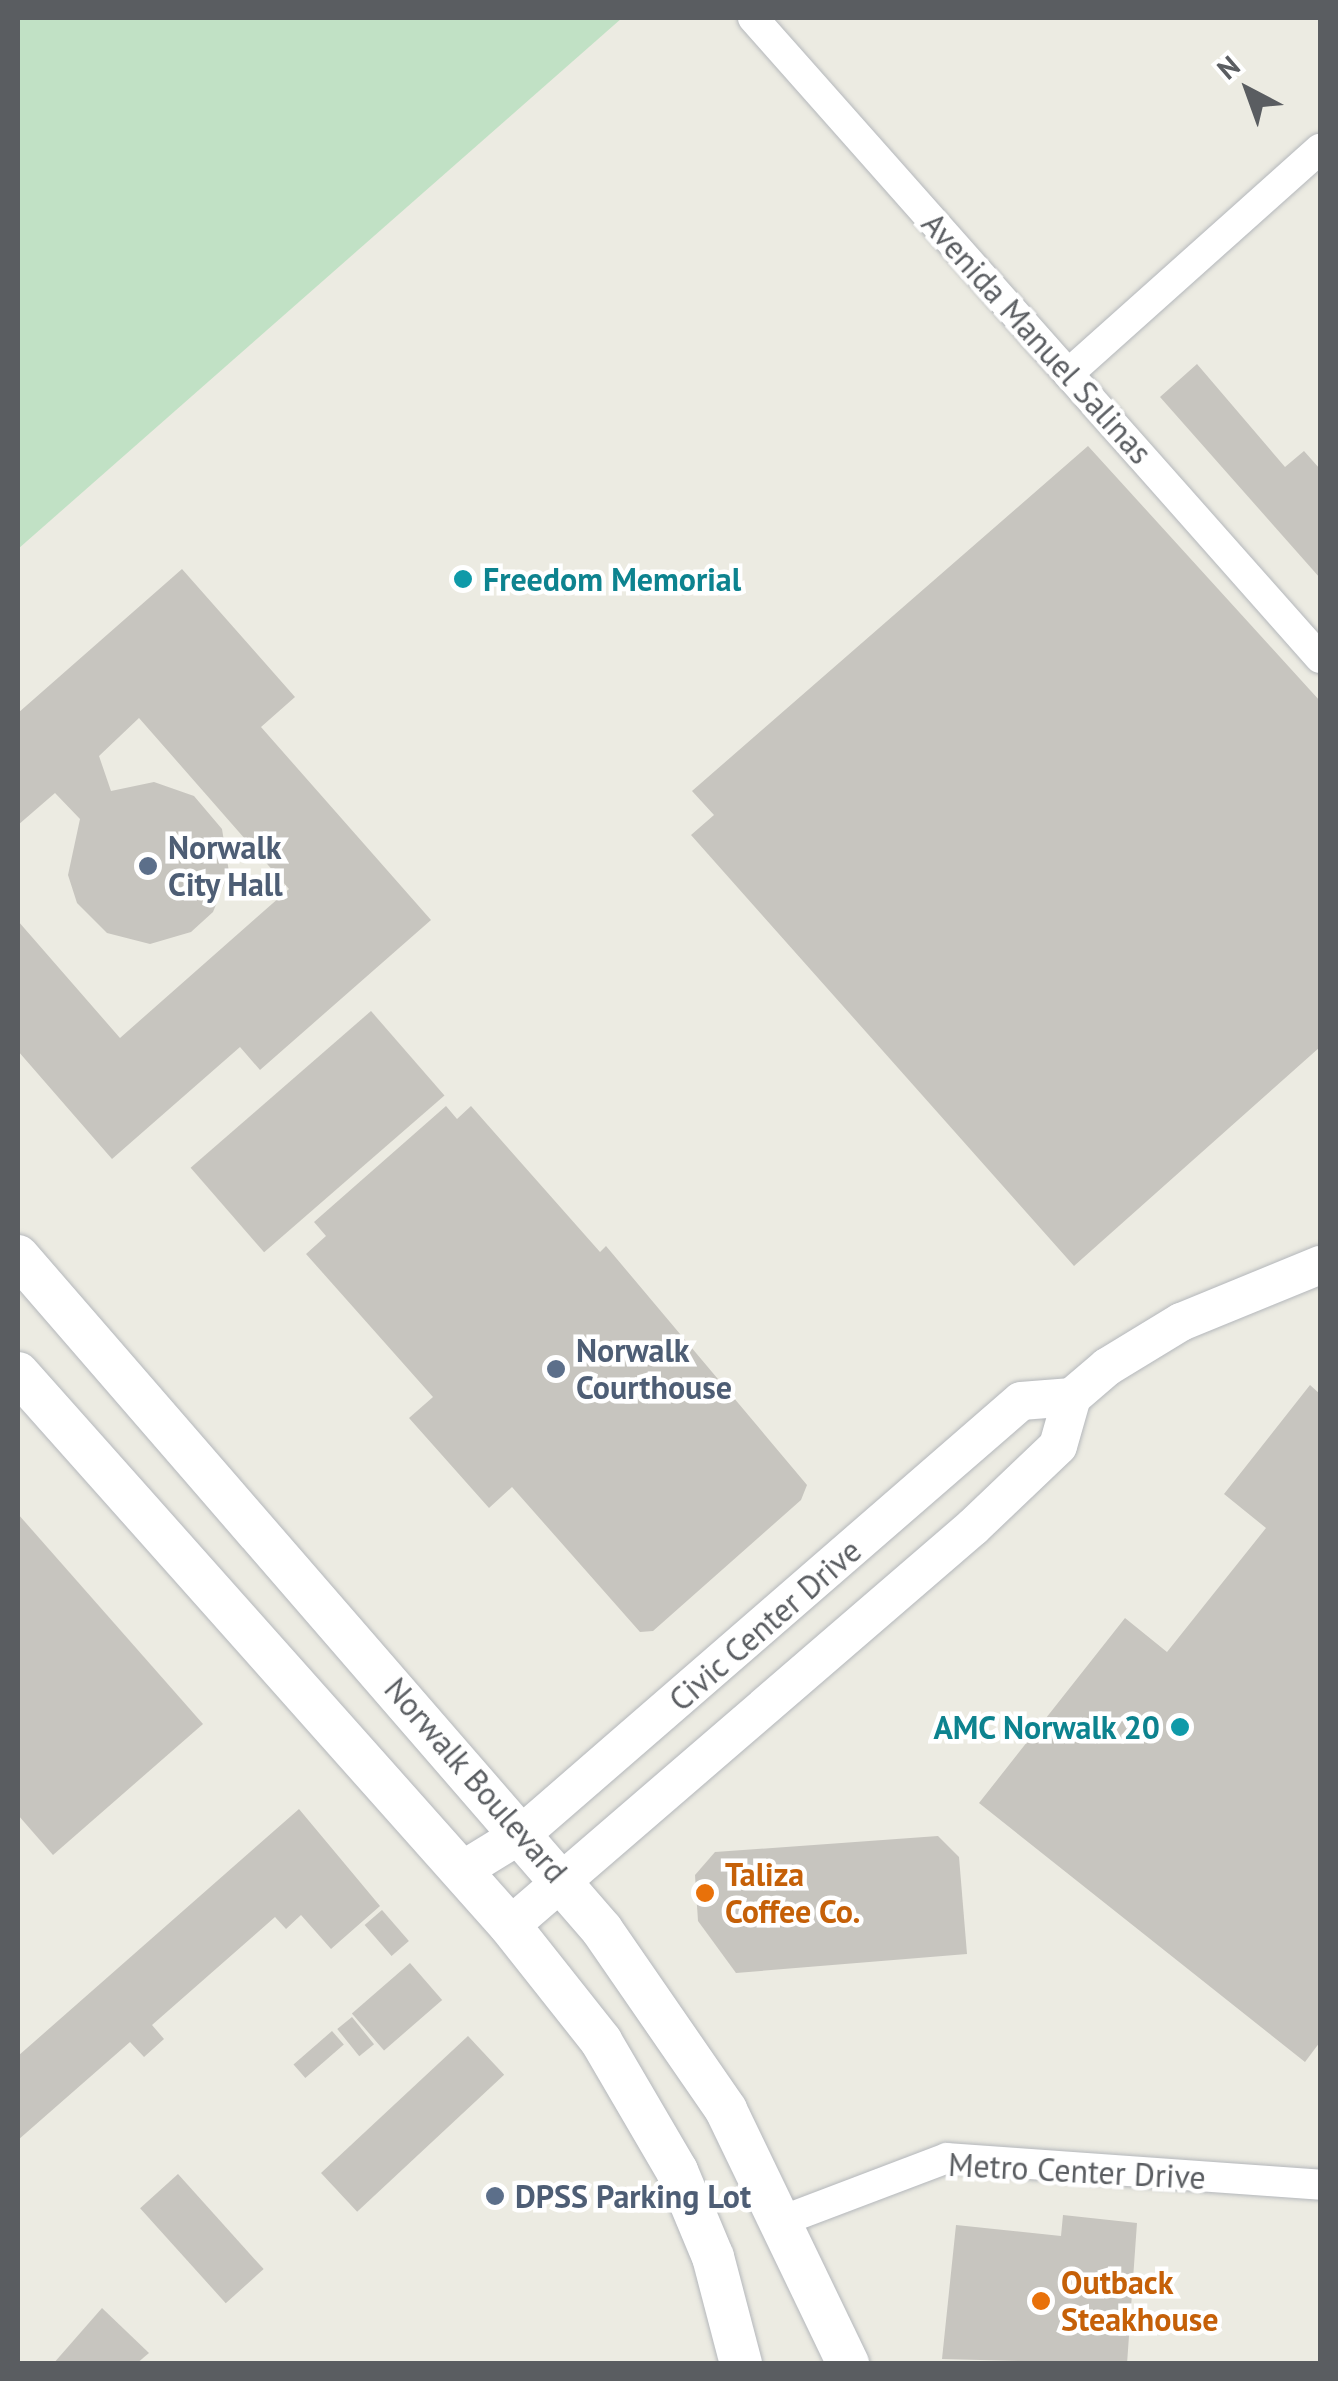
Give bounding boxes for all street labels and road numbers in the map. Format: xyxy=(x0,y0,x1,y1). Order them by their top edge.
street label: Avenida Manuel Salinas xyxy=(914,205,1160,471)
street label: Civic Center Drive xyxy=(661,1531,869,1719)
street label: Norwalk Boulevard xyxy=(376,1669,576,1891)
street label: Metro Center Drive xyxy=(947,2145,1207,2197)

